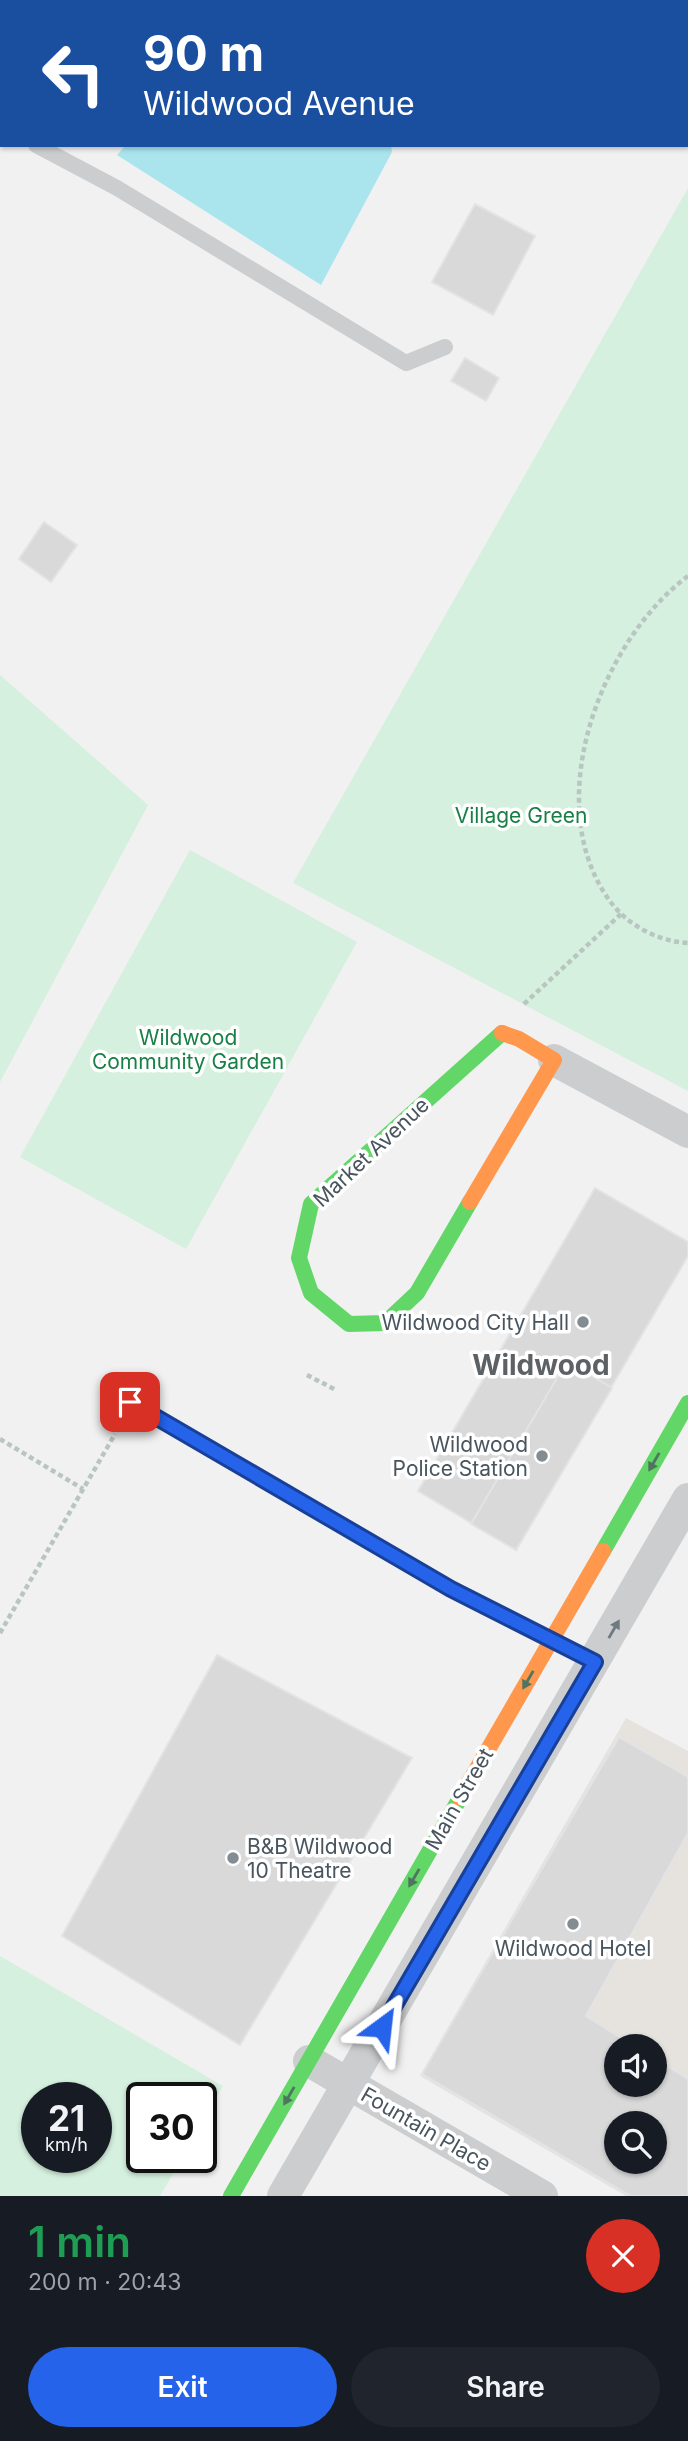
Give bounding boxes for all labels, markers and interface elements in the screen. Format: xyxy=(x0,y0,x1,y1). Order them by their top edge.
text: 90 m xyxy=(143,24,264,83)
icon: left xyxy=(28,28,119,119)
text: Wildwood Avenue xyxy=(143,84,415,123)
park label: Village Green xyxy=(455,803,587,828)
park label: Wildwood Community Garden xyxy=(92,1025,284,1074)
street label: Market Avenue xyxy=(308,1092,434,1212)
place label: Wildwood City Hall xyxy=(382,1310,569,1335)
marker: Wildwood City Hall xyxy=(575,1314,591,1330)
district label: Wildwood xyxy=(472,1348,610,1382)
pin xyxy=(100,1372,160,1432)
icon: arrive xyxy=(111,1383,149,1421)
place label: Wildwood Police Station xyxy=(393,1432,528,1481)
marker: Wildwood Police Station xyxy=(534,1448,550,1464)
one-way arrow xyxy=(648,1452,660,1472)
one-way arrow xyxy=(608,1619,620,1639)
one-way arrow xyxy=(522,1671,534,1690)
street label: Main Street xyxy=(420,1744,498,1854)
place label: B&B Wildwood 10 Theatre xyxy=(247,1834,392,1883)
marker: B&B Wildwood 10 Theatre xyxy=(225,1850,241,1866)
one-way arrow xyxy=(408,1868,420,1887)
marker: Wildwood Hotel xyxy=(565,1916,581,1932)
place label: Wildwood Hotel xyxy=(495,1936,651,1961)
position arrow xyxy=(345,1990,419,2064)
map controls xyxy=(604,2034,667,2174)
button: sound xyxy=(604,2034,667,2097)
speed limit sign: 30 xyxy=(126,2082,217,2173)
street label: Fountain Place xyxy=(357,2082,495,2176)
one-way arrow xyxy=(283,2086,295,2106)
text: 21 xyxy=(48,2097,85,2139)
button: search xyxy=(604,2111,667,2174)
text: km/h xyxy=(45,2134,88,2155)
text: 1 min xyxy=(28,2216,131,2267)
button: close xyxy=(586,2219,660,2293)
text: 200 m · 20:43 xyxy=(28,2268,181,2296)
button: Exit xyxy=(28,2347,337,2427)
button: Share xyxy=(351,2347,660,2427)

